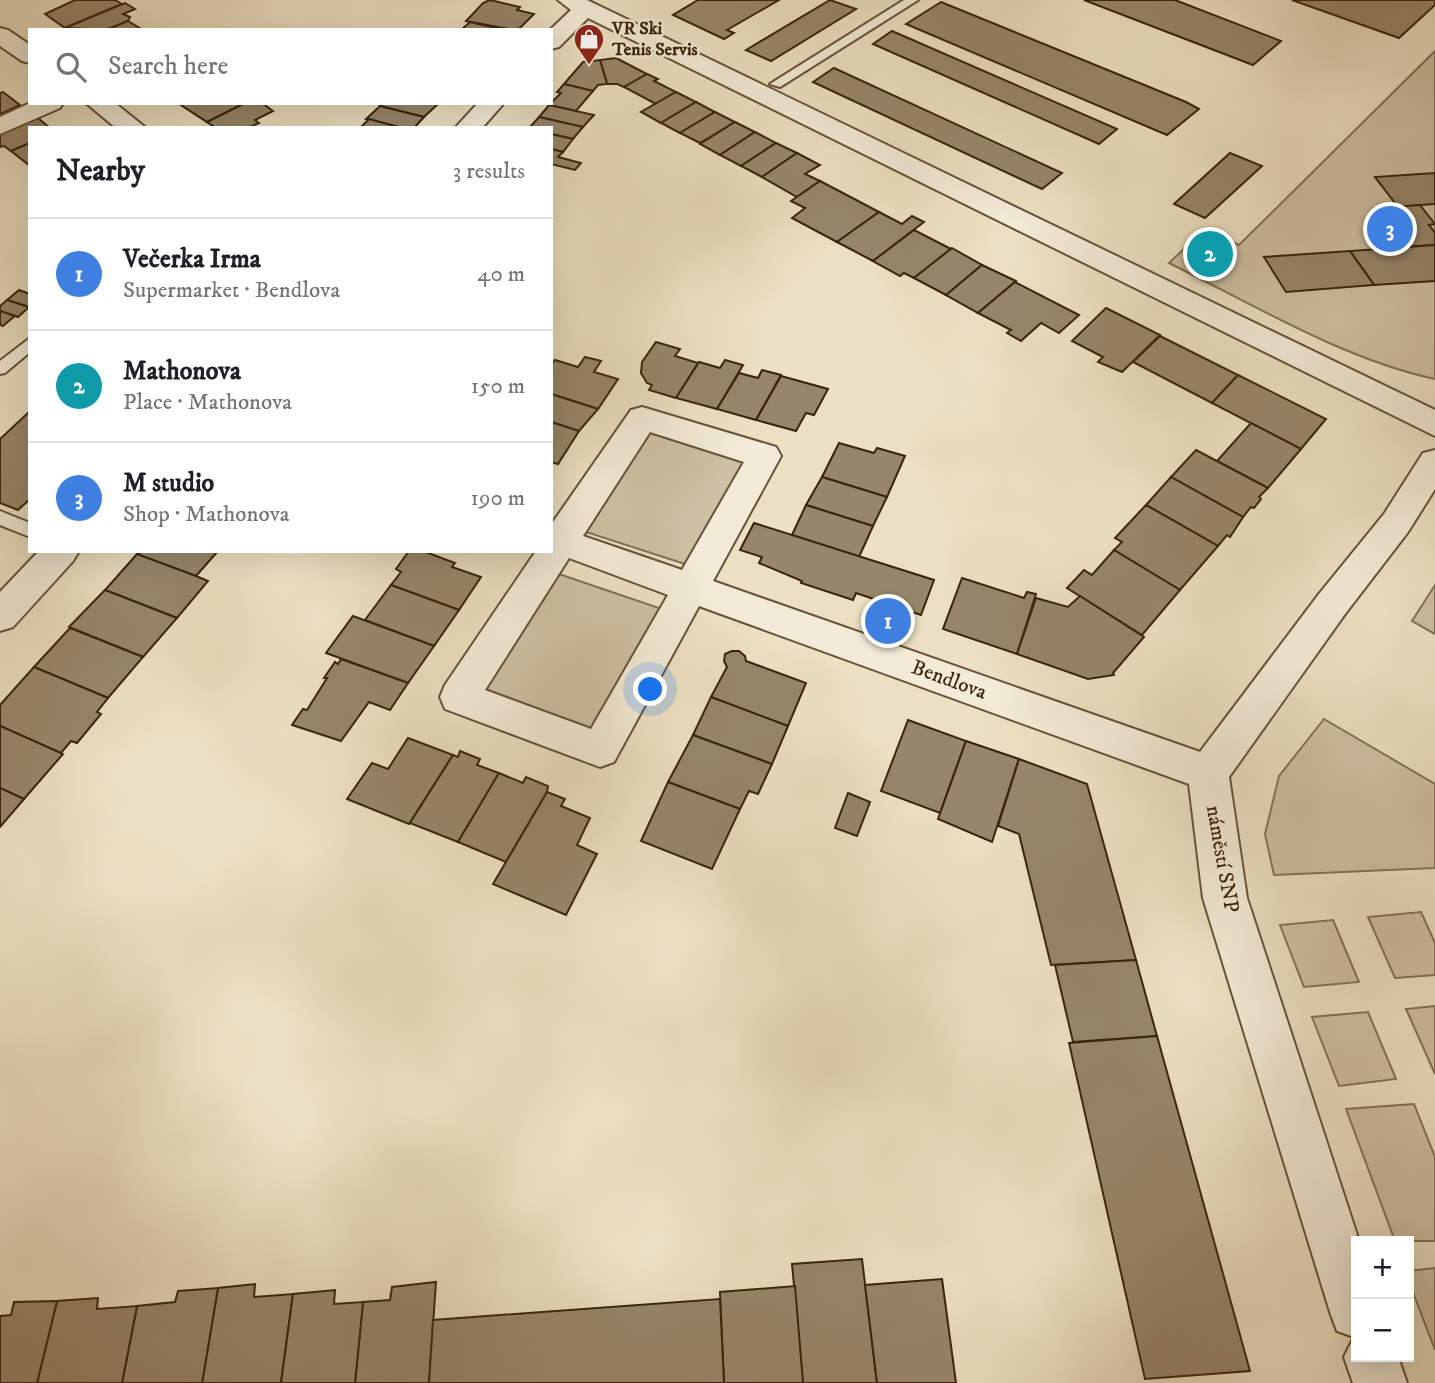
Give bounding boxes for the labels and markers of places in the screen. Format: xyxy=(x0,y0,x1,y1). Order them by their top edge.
place label: VR Ski Tenis Servis xyxy=(611,18,698,61)
shop icon: VR Ski Tenis Servis xyxy=(572,22,606,66)
pin: 3 xyxy=(1367,203,1413,255)
pin: 2 xyxy=(1187,228,1233,280)
pin: 1 xyxy=(865,595,911,647)

